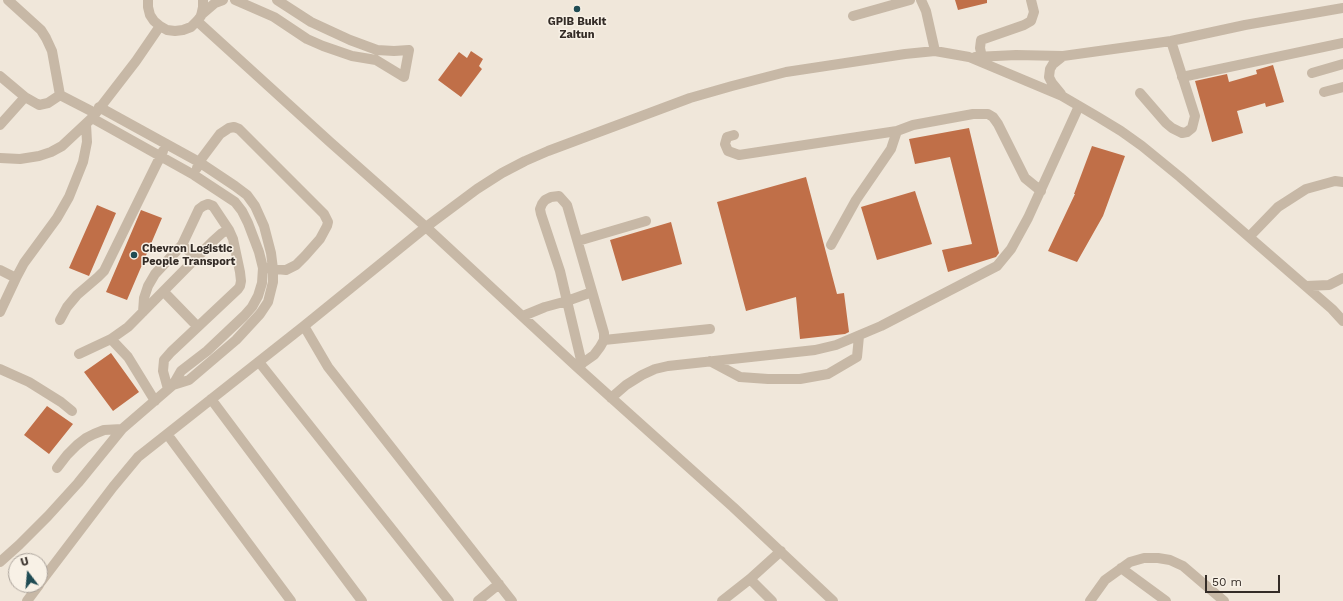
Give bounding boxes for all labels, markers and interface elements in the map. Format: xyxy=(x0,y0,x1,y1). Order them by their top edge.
marker: GPIB Bukit Zaitun xyxy=(572,4,582,14)
place label: GPIB Bukit Zaitun xyxy=(548,15,606,41)
place label: Chevron Logistic People Transport xyxy=(142,242,235,268)
marker: Chevron Logistic People Transport xyxy=(129,250,139,260)
north arrow xyxy=(8,553,48,593)
text: U xyxy=(19,555,30,569)
scale bar xyxy=(1207,567,1282,593)
text: 50 m xyxy=(1212,575,1242,589)

